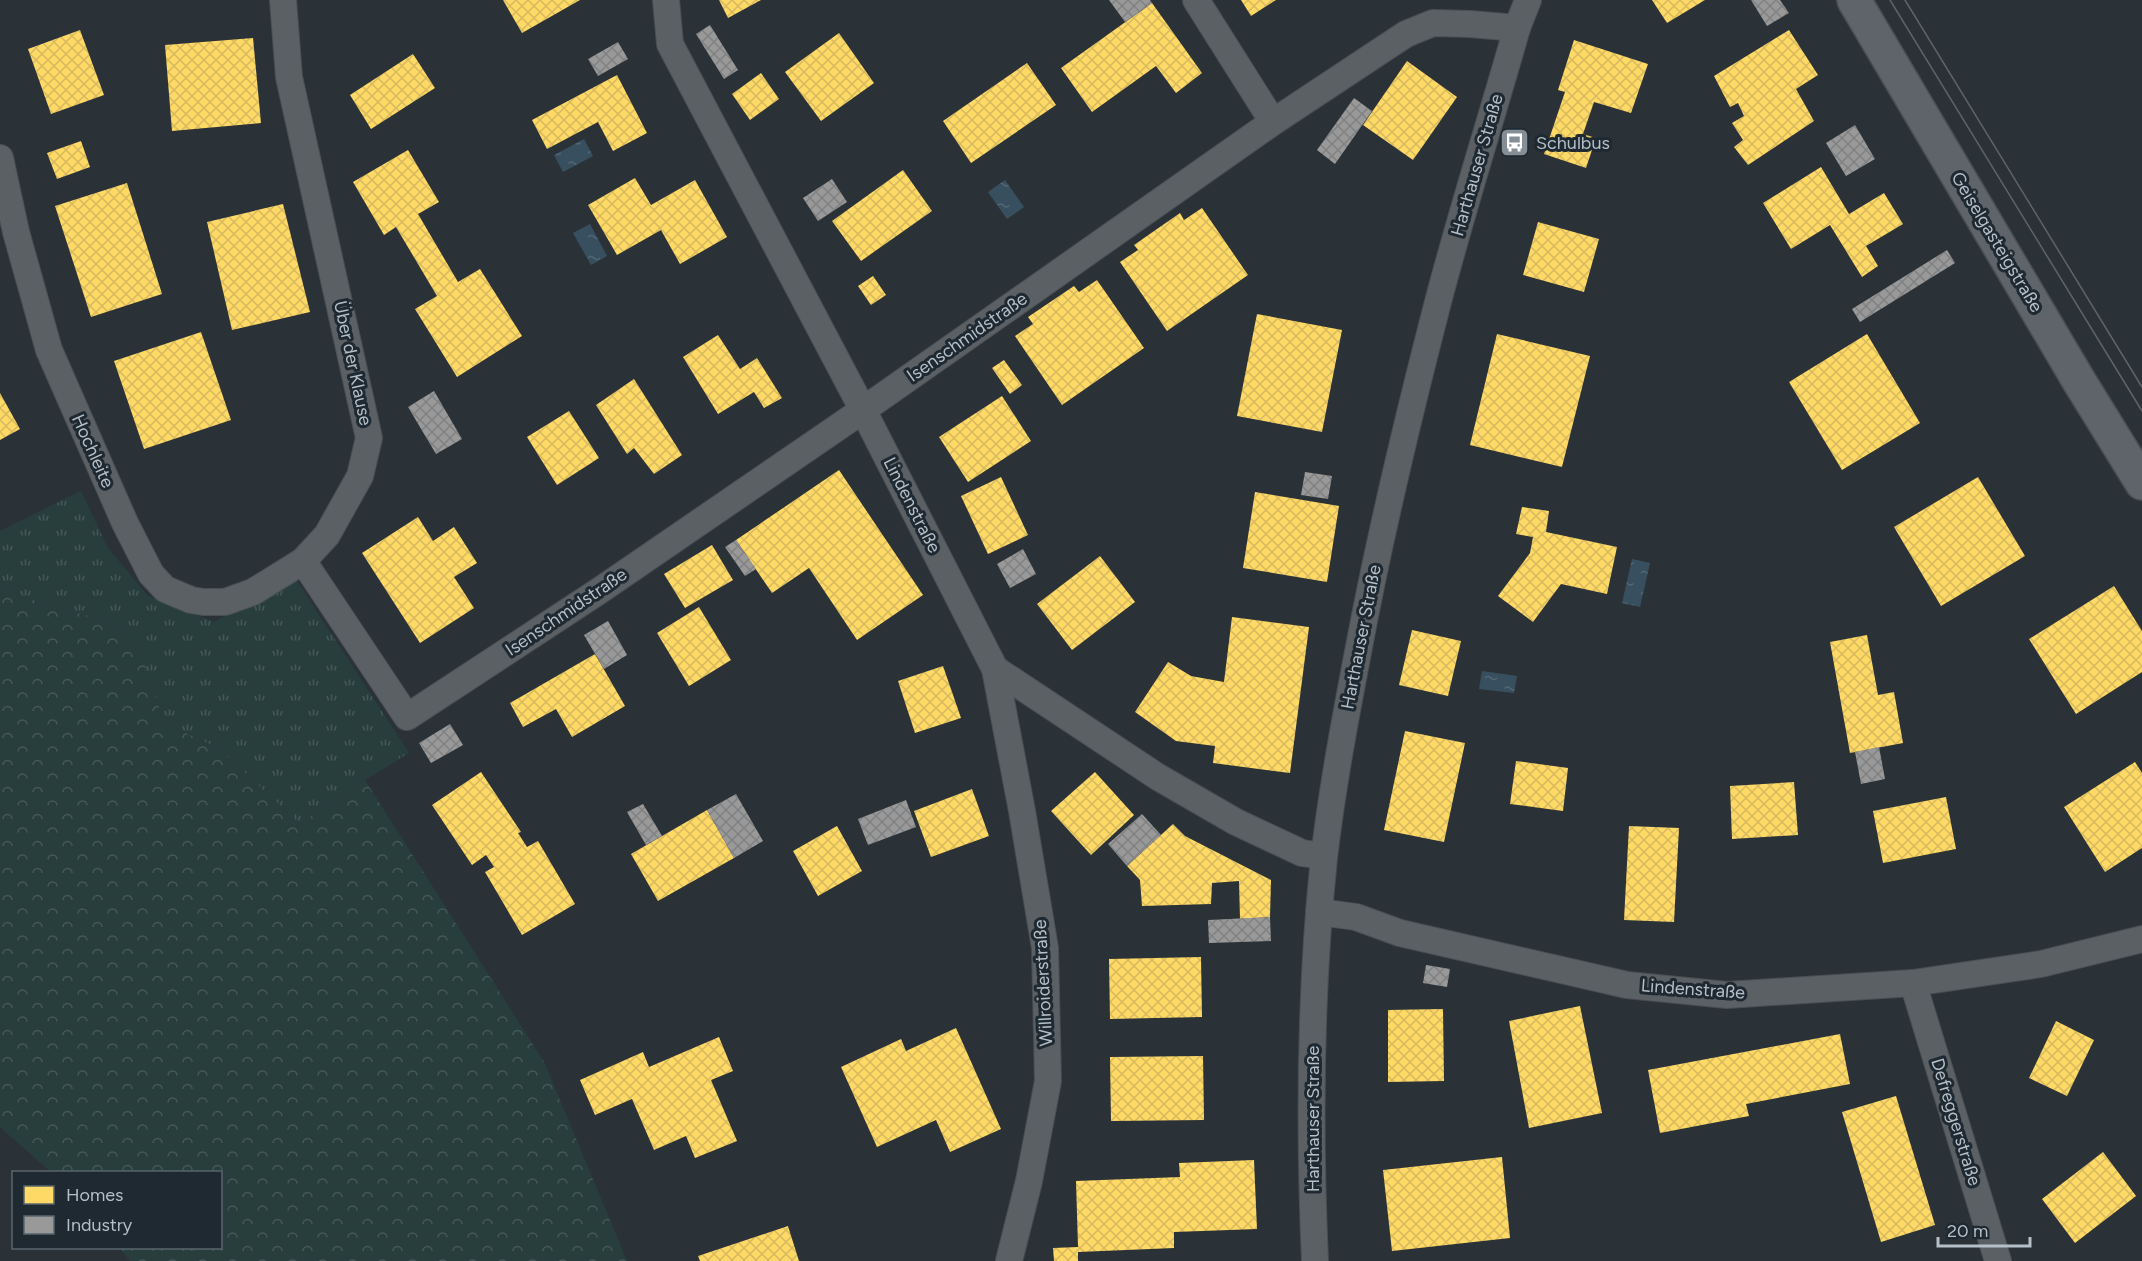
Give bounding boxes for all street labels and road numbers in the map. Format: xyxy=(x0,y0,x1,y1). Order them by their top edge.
street label: Harthauser Straße xyxy=(1446,91,1508,239)
street label: Geiselgasteigstraße xyxy=(1946,168,2048,316)
street label: Isenschmidstraße xyxy=(903,287,1032,387)
street label: Über der Klause xyxy=(329,299,377,428)
street label: Hochleite xyxy=(67,411,119,491)
street label: Lindenstraße xyxy=(878,453,946,557)
street label: Isenschmidstraße xyxy=(501,563,631,661)
street label: Harthauser Straße xyxy=(1336,563,1386,711)
street label: Willroiderstraße xyxy=(1029,919,1057,1047)
street label: Lindenstraße xyxy=(1640,974,1746,1004)
street label: Harthauser Straße xyxy=(1302,1045,1324,1192)
street label: Defreggerstraße xyxy=(1926,1056,1986,1189)

